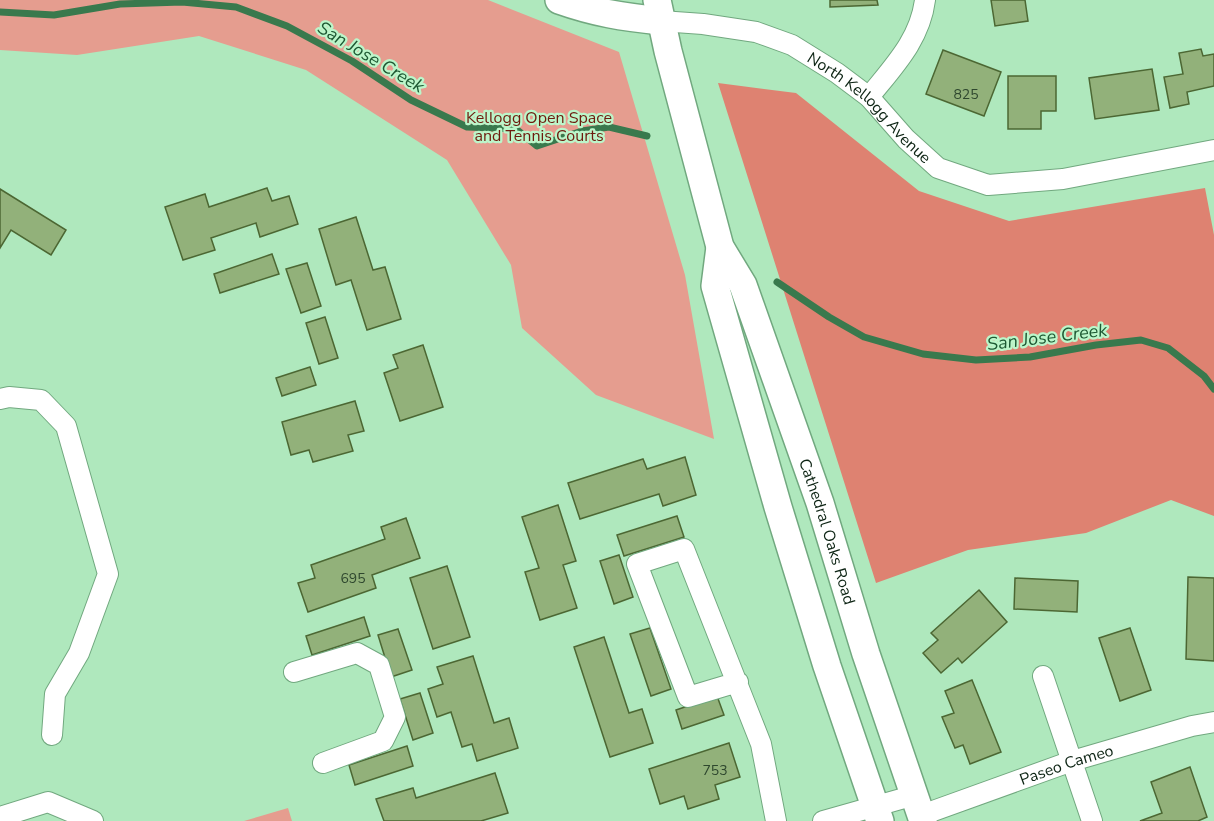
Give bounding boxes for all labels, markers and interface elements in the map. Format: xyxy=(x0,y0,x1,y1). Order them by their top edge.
water label: San Jose Creek xyxy=(313,16,430,99)
street label: North Kellogg Avenue xyxy=(803,47,936,169)
house number: 825 xyxy=(953,85,979,104)
park label: Kellogg Open Space and Tennis Courts xyxy=(466,107,612,147)
water label: San Jose Creek xyxy=(986,318,1109,356)
street label: Cathedral Oaks Road xyxy=(793,456,860,607)
house number: 695 xyxy=(340,569,366,588)
street label: Paseo Cameo xyxy=(1017,740,1116,791)
house number: 753 xyxy=(702,761,728,780)

